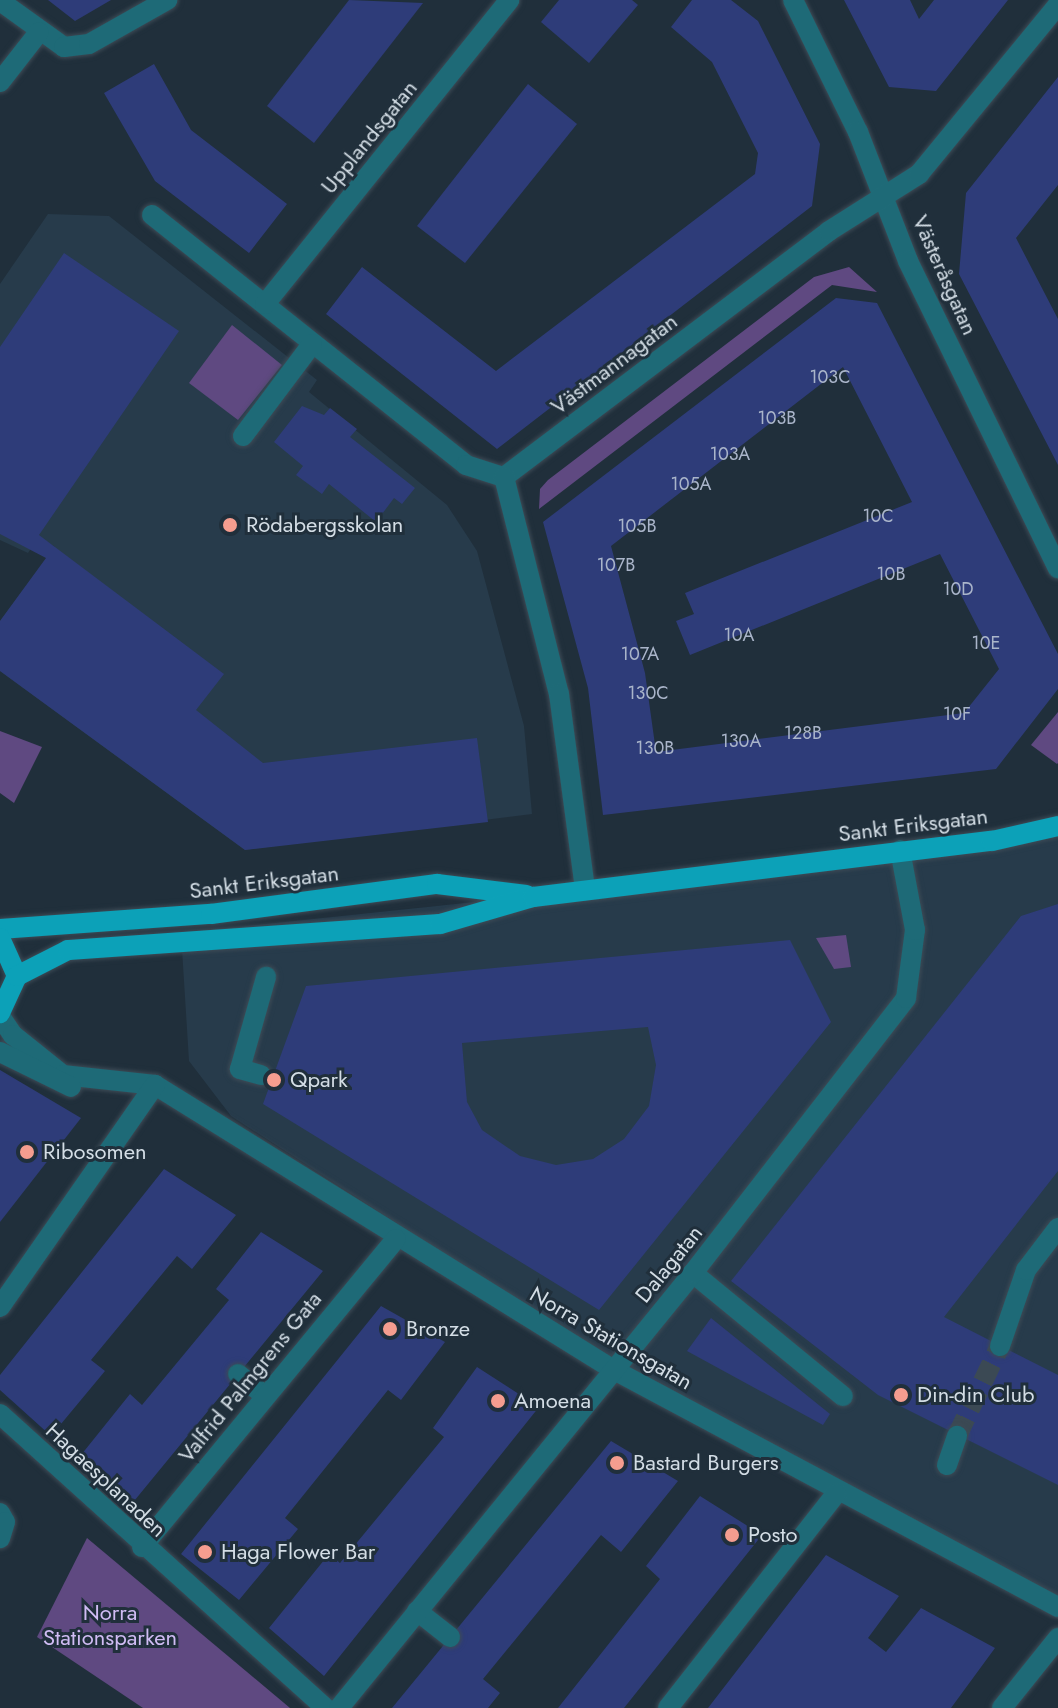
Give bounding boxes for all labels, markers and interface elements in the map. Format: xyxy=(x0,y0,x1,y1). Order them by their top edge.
street label: Upplandsgatan xyxy=(315,75,423,199)
street label: Västeråsgatan xyxy=(907,211,983,339)
street label: Västmannagatan xyxy=(546,308,682,420)
house number: 103C xyxy=(809,366,851,388)
house number: 103B xyxy=(758,407,796,429)
house number: 103A xyxy=(710,443,750,465)
house number: 105A xyxy=(671,473,711,495)
house number: 10C xyxy=(862,505,894,527)
place label: Rödabergsskolan xyxy=(246,512,403,538)
house number: 105B xyxy=(617,515,657,537)
marker: Rödabergsskolan xyxy=(221,516,239,534)
house number: 107B xyxy=(597,554,635,576)
house number: 10B xyxy=(877,563,905,585)
house number: 10D xyxy=(942,578,974,600)
house number: 10A xyxy=(724,624,754,646)
house number: 10E xyxy=(972,632,1000,654)
house number: 107A xyxy=(621,643,659,665)
house number: 130C xyxy=(627,682,669,704)
house number: 10F xyxy=(943,703,971,725)
house number: 128B xyxy=(784,722,822,744)
house number: 130A xyxy=(721,730,761,752)
house number: 130B xyxy=(636,737,674,759)
street label: Sankt Eriksgatan xyxy=(837,803,989,847)
street label: Sankt Eriksgatan xyxy=(188,860,340,904)
place label: Qpark xyxy=(290,1067,348,1093)
marker: Qpark xyxy=(265,1071,283,1089)
place label: Ribosomen xyxy=(43,1139,147,1165)
marker: Ribosomen xyxy=(18,1143,36,1161)
street label: Dalagatan xyxy=(630,1220,708,1308)
street label: Norra Stationsgatan xyxy=(525,1281,697,1395)
street label: Valfrid Palmgrens Gata xyxy=(173,1286,327,1468)
place label: Bronze xyxy=(406,1316,470,1342)
marker: Bronze xyxy=(381,1320,399,1338)
place label: Din-din Club xyxy=(917,1382,1034,1408)
marker: Din-din Club xyxy=(892,1386,910,1404)
place label: Amoena xyxy=(514,1388,591,1414)
marker: Amoena xyxy=(489,1392,507,1410)
street label: Hagaesplanaden xyxy=(40,1417,172,1543)
place label: Bastard Burgers xyxy=(633,1450,779,1476)
marker: Bastard Burgers xyxy=(608,1454,626,1472)
place label: Posto xyxy=(748,1522,798,1548)
marker: Posto xyxy=(723,1526,741,1544)
place label: Haga Flower Bar xyxy=(221,1539,375,1565)
marker: Haga Flower Bar xyxy=(196,1543,214,1561)
park label: Norra Stationsparken xyxy=(43,1599,177,1650)

